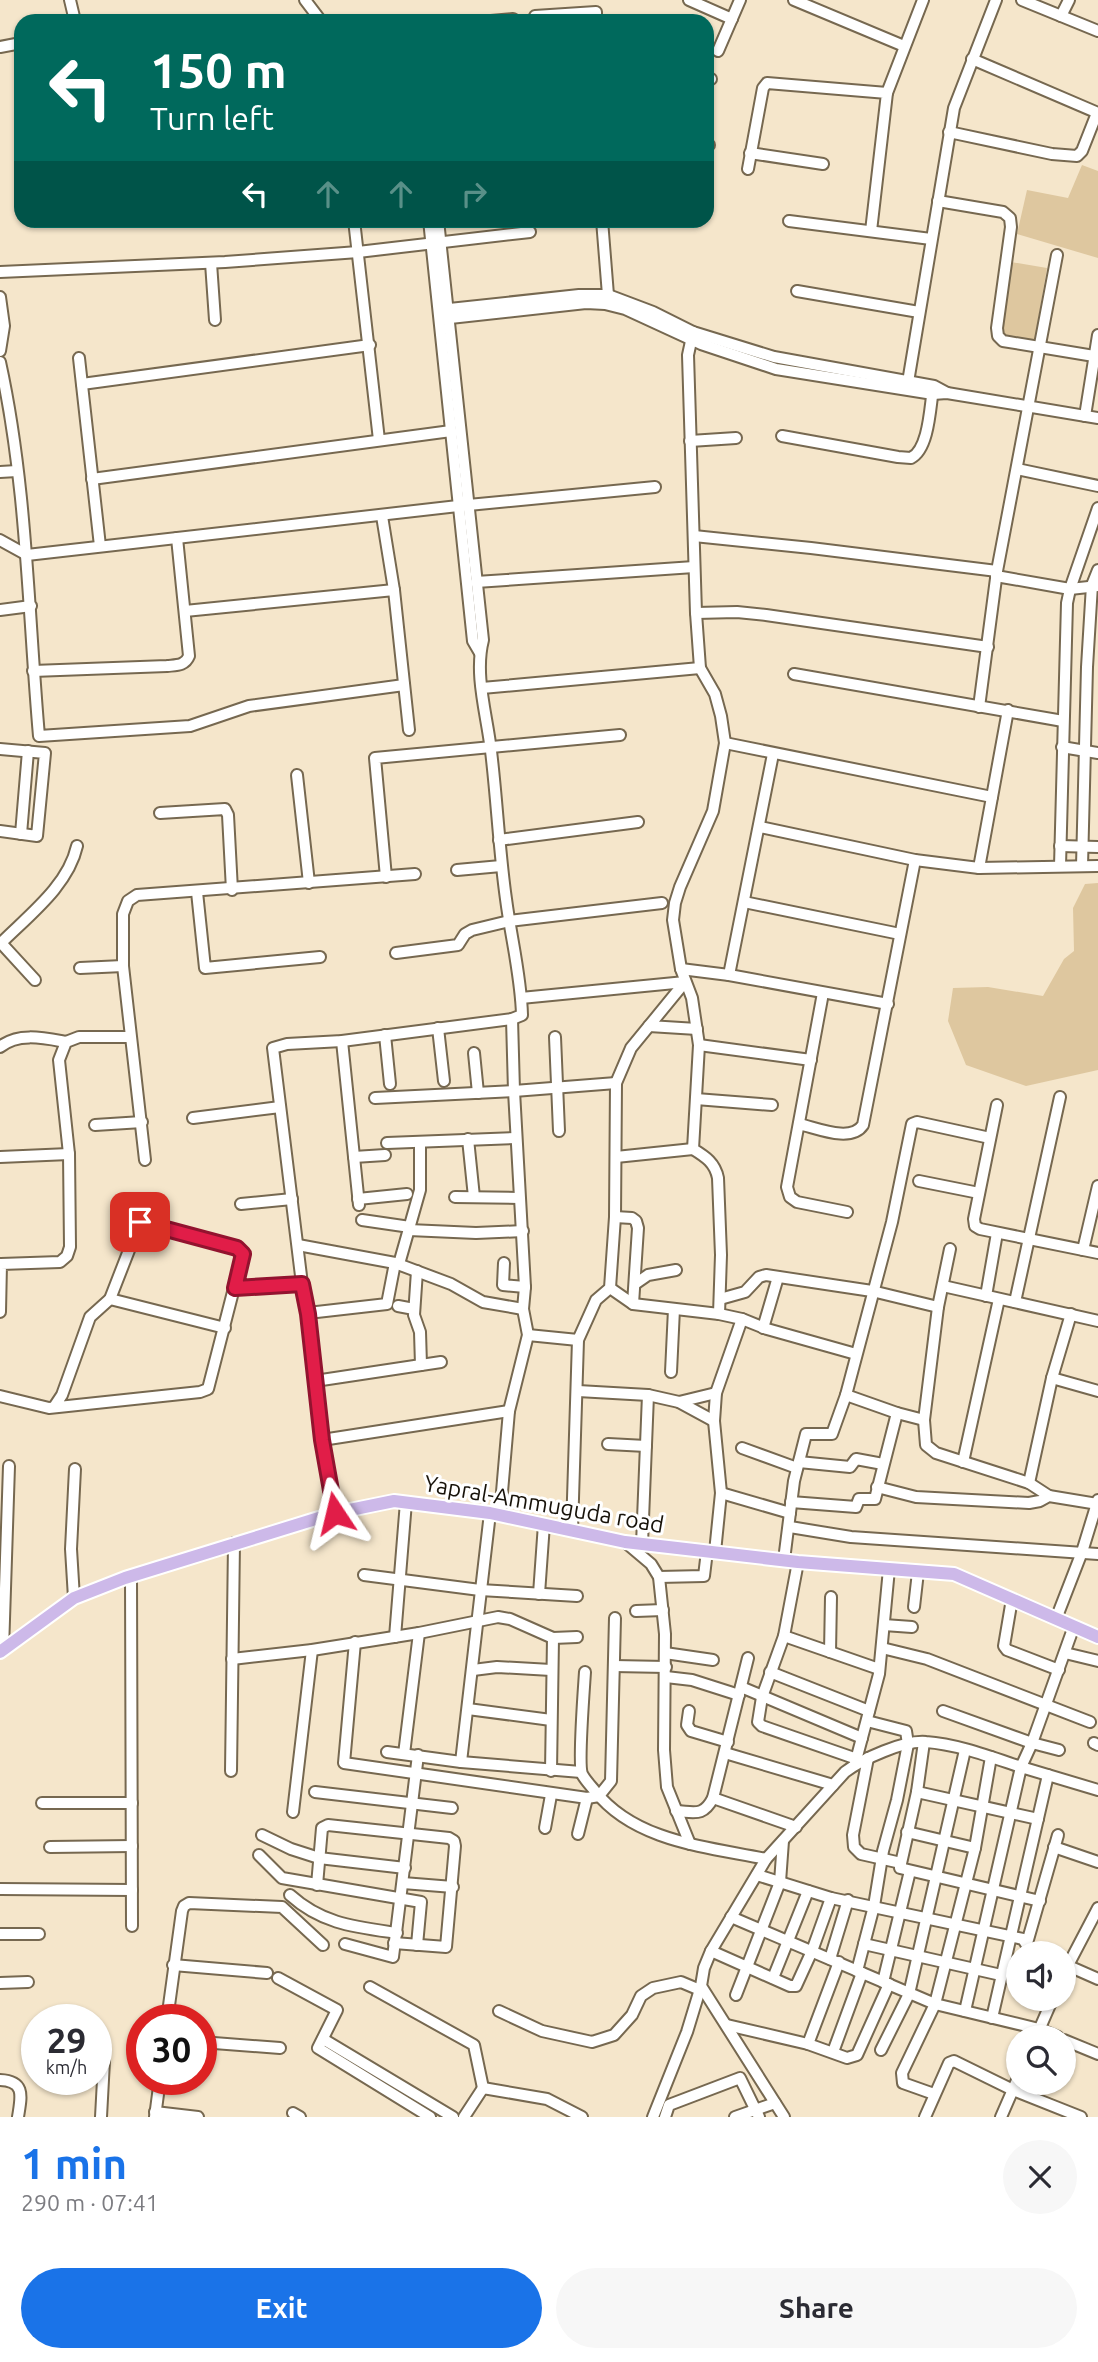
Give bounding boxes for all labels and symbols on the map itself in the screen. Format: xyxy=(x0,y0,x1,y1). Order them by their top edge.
pin xyxy=(110,1192,170,1252)
street label: Yapral-Ammuguda road xyxy=(422,1470,666,1537)
position arrow xyxy=(298,1476,372,1550)
speed limit sign: 30 xyxy=(126,2004,217,2095)

